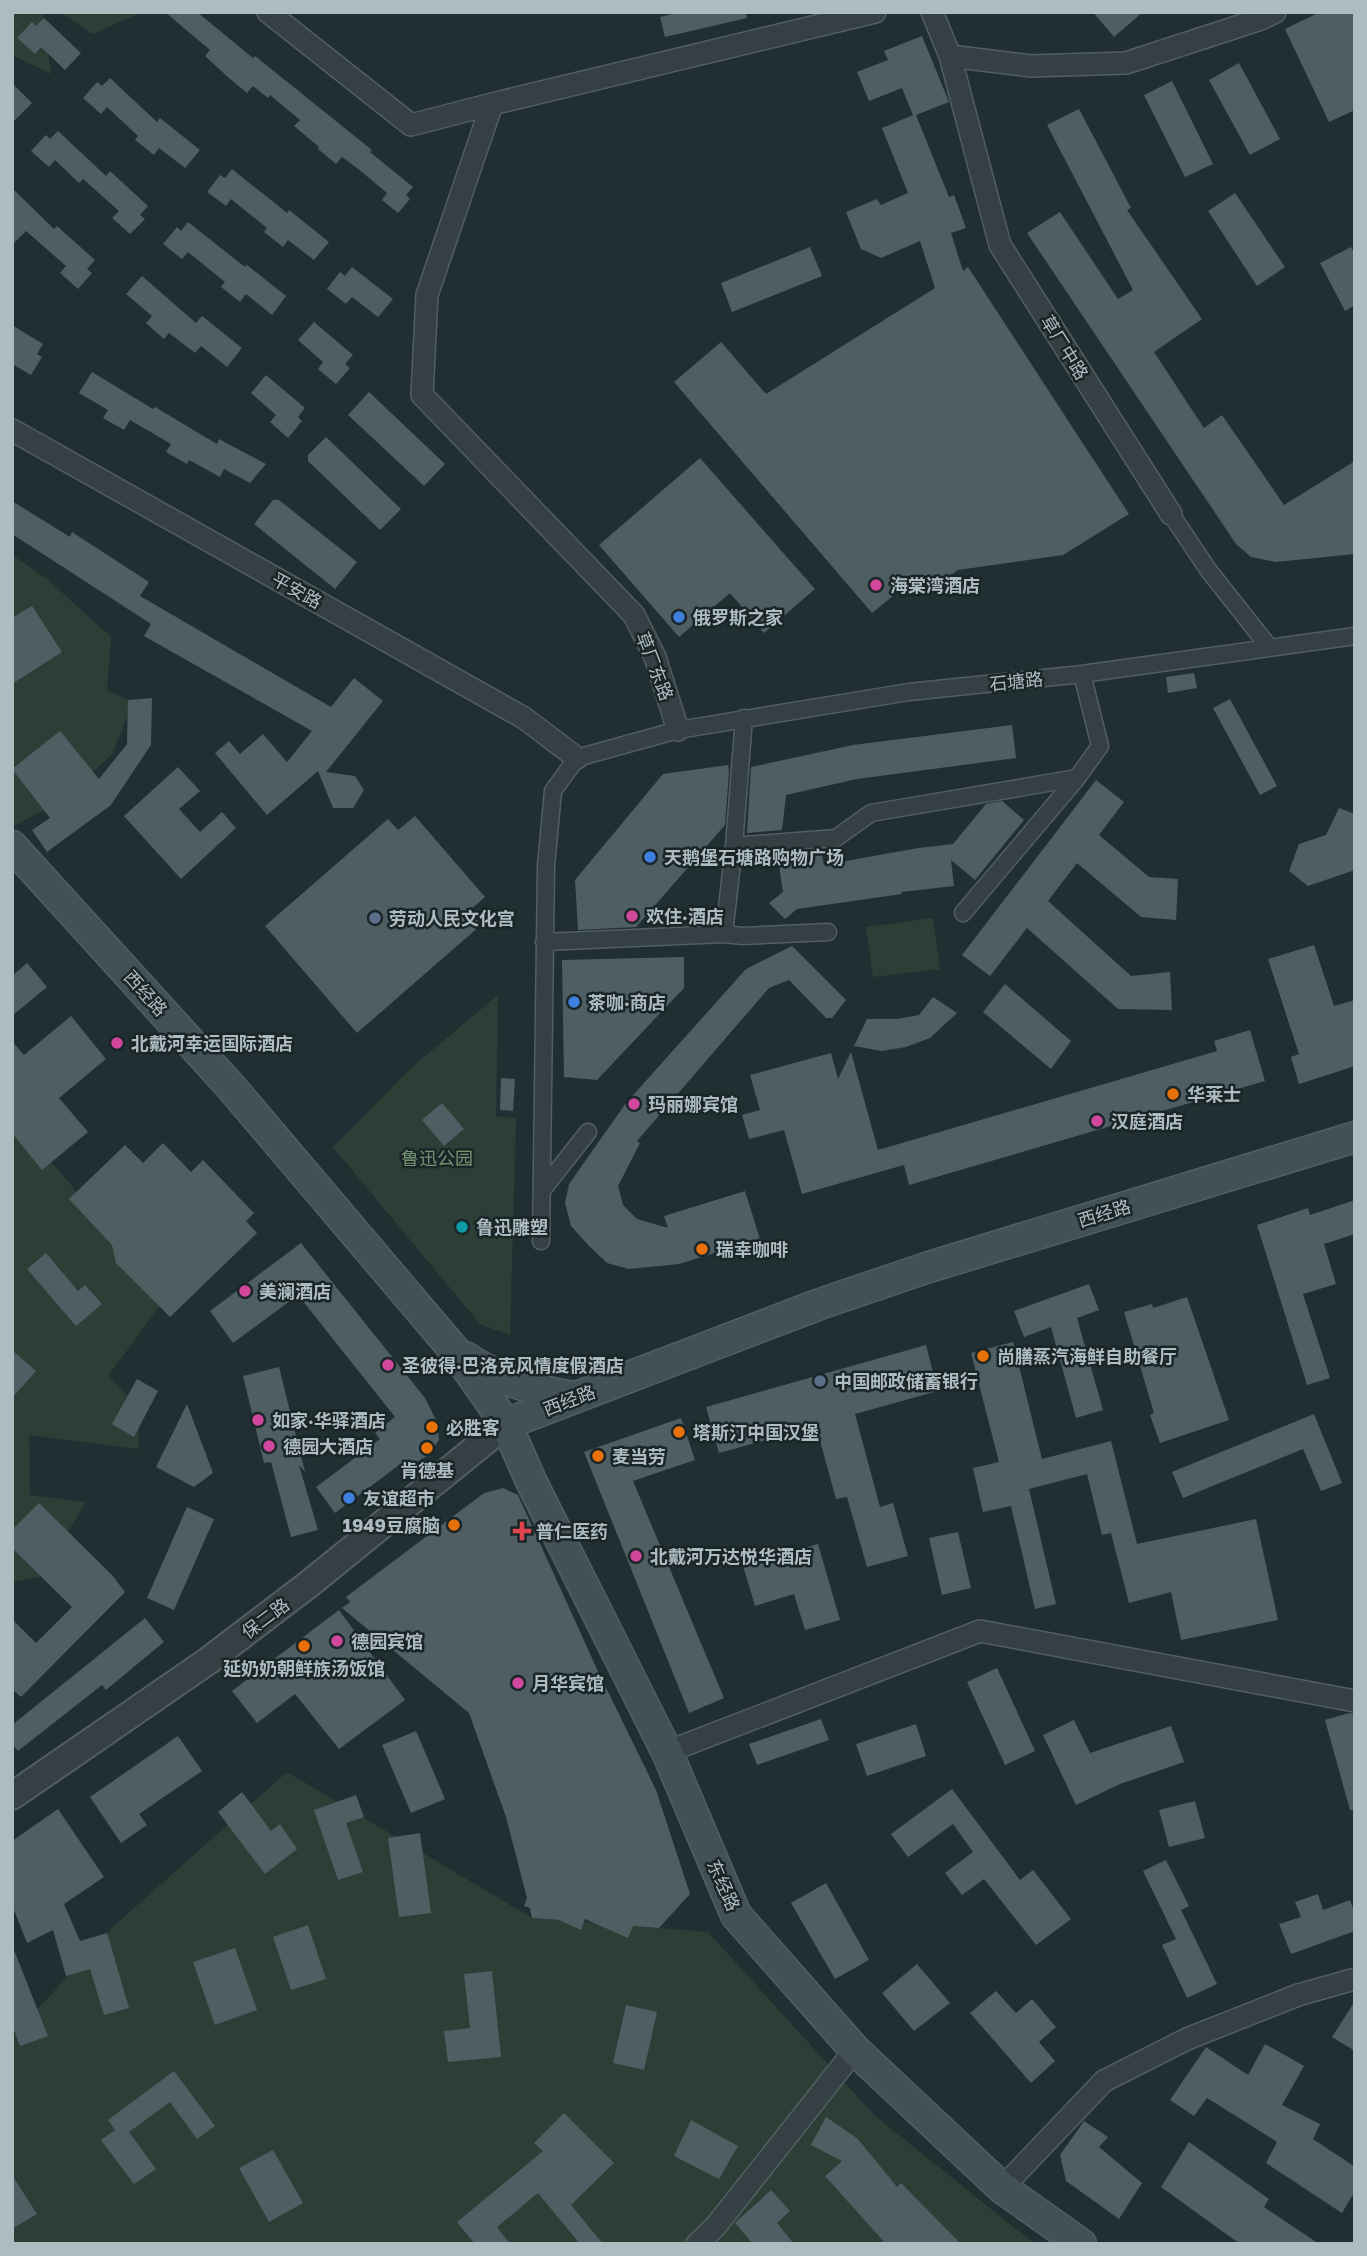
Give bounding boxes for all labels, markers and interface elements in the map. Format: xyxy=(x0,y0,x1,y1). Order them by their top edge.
street label: 草厂中路 xyxy=(1037,311,1093,383)
street label: 平安路 xyxy=(268,567,326,613)
place label: 海棠湾酒店 xyxy=(890,574,980,596)
marker: 海棠湾酒店 xyxy=(868,577,884,593)
place label: 俄罗斯之家 xyxy=(693,606,783,628)
marker: 俄罗斯之家 xyxy=(671,609,687,625)
street label: 草厂东路 xyxy=(632,628,678,704)
street label: 石塘路 xyxy=(988,667,1044,695)
place label: 天鹅堡石塘路购物广场 xyxy=(664,846,844,868)
marker: 天鹅堡石塘路购物广场 xyxy=(642,849,658,865)
place label: 欢住·酒店 xyxy=(646,905,724,927)
place label: 劳动人民文化宫 xyxy=(389,907,515,929)
marker: 欢住·酒店 xyxy=(624,908,640,924)
marker: 劳动人民文化宫 xyxy=(367,910,383,926)
street label: 西经路 xyxy=(120,966,172,1020)
place label: 茶咖·商店 xyxy=(588,991,666,1013)
marker: 茶咖·商店 xyxy=(566,994,582,1010)
place label: 北戴河幸运国际酒店 xyxy=(131,1032,293,1054)
marker: 北戴河幸运国际酒店 xyxy=(109,1035,125,1051)
place label: 华莱士 xyxy=(1187,1083,1241,1105)
marker: 华莱士 xyxy=(1165,1086,1181,1102)
place label: 玛丽娜宾馆 xyxy=(648,1093,738,1115)
marker: 玛丽娜宾馆 xyxy=(626,1096,642,1112)
place label: 汉庭酒店 xyxy=(1111,1110,1183,1132)
marker: 汉庭酒店 xyxy=(1089,1113,1105,1129)
park label: 鲁迅公园 xyxy=(401,1147,473,1169)
street label: 西经路 xyxy=(1075,1195,1133,1231)
place label: 鲁迅雕塑 xyxy=(476,1216,548,1238)
marker: 鲁迅雕塑 xyxy=(454,1219,470,1235)
place label: 瑞幸咖啡 xyxy=(716,1238,788,1260)
marker: 瑞幸咖啡 xyxy=(694,1241,710,1257)
place label: 美澜酒店 xyxy=(259,1280,331,1302)
marker: 美澜酒店 xyxy=(237,1283,253,1299)
place label: 尚膳蒸汽海鲜自助餐厅 xyxy=(997,1345,1177,1367)
marker: 尚膳蒸汽海鲜自助餐厅 xyxy=(975,1348,991,1364)
place label: 圣彼得·巴洛克风情度假酒店 xyxy=(402,1354,624,1376)
marker: 圣彼得·巴洛克风情度假酒店 xyxy=(380,1357,396,1373)
place label: 中国邮政储蓄银行 xyxy=(834,1370,978,1392)
marker: 中国邮政储蓄银行 xyxy=(812,1373,828,1389)
street label: 西经路 xyxy=(540,1380,598,1420)
place label: 如家·华驿酒店 xyxy=(272,1409,386,1431)
marker: 如家·华驿酒店 xyxy=(250,1412,266,1428)
place label: 必胜客 xyxy=(446,1416,500,1438)
marker: 必胜客 xyxy=(424,1419,440,1435)
place label: 塔斯汀中国汉堡 xyxy=(693,1421,819,1443)
marker: 塔斯汀中国汉堡 xyxy=(671,1424,687,1440)
place label: 德园大酒店 xyxy=(283,1435,373,1457)
marker: 德园大酒店 xyxy=(261,1438,277,1454)
marker: 肯德基 xyxy=(419,1440,435,1456)
place label: 麦当劳 xyxy=(612,1445,666,1467)
marker: 麦当劳 xyxy=(590,1448,606,1464)
place label: 肯德基 xyxy=(400,1459,454,1481)
place label: 友谊超市 xyxy=(363,1487,435,1509)
marker: 友谊超市 xyxy=(341,1490,357,1506)
place label: 1949豆腐脑 xyxy=(343,1514,440,1536)
marker: 1949豆腐脑 xyxy=(446,1517,462,1533)
place label: 普仁医药 xyxy=(536,1520,608,1542)
marker: 普仁医药 xyxy=(514,1523,530,1539)
place label: 北戴河万达悦华酒店 xyxy=(650,1545,812,1567)
marker: 北戴河万达悦华酒店 xyxy=(628,1548,644,1564)
street label: 保二路 xyxy=(237,1593,293,1643)
place label: 德园宾馆 xyxy=(351,1630,423,1652)
marker: 德园宾馆 xyxy=(329,1633,345,1649)
marker: 延奶奶朝鲜族汤饭馆 xyxy=(296,1638,312,1654)
place label: 延奶奶朝鲜族汤饭馆 xyxy=(223,1657,385,1679)
place label: 月华宾馆 xyxy=(532,1672,604,1694)
marker: 月华宾馆 xyxy=(510,1675,526,1691)
street label: 东经路 xyxy=(703,1856,745,1914)

